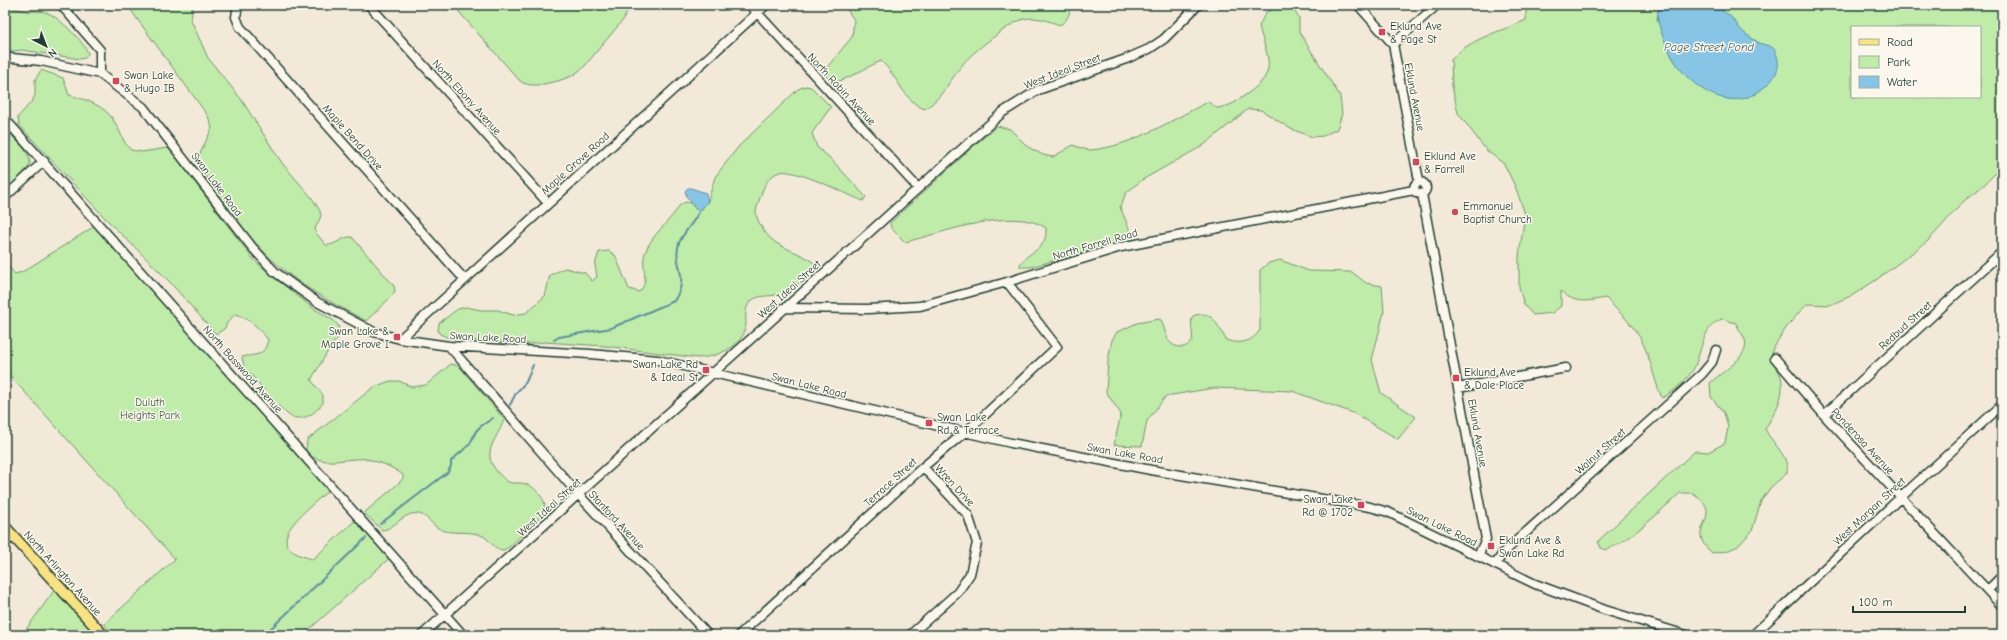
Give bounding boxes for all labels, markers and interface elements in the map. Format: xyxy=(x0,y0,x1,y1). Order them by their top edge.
place label: Eklund Ave & Page St xyxy=(1390,20,1442,46)
north arrow xyxy=(26,26,66,66)
legend xyxy=(1851,26,1981,98)
marker: Eklund Ave & Page St xyxy=(1377,27,1387,37)
text: Road xyxy=(1887,35,1913,49)
water label: Page Street Pond xyxy=(1664,40,1755,54)
text: N xyxy=(45,46,59,60)
street label: North Robin Avenue xyxy=(805,51,879,129)
street label: West Ideal Street xyxy=(1022,51,1103,92)
text: Park xyxy=(1887,55,1910,69)
street label: North Ebony Avenue xyxy=(429,57,504,138)
street label: Eklund Avenue xyxy=(1402,62,1428,133)
place label: Swan Lake & Hugo IB xyxy=(124,69,175,95)
text: Water xyxy=(1887,75,1917,89)
marker: Swan Lake & Hugo IB xyxy=(111,76,121,86)
street label: Maple Bend Drive xyxy=(320,102,386,173)
street label: Maple Grove Road xyxy=(539,129,612,197)
street label: Swan Lake Road xyxy=(188,150,245,219)
place label: Eklund Ave & Farrell xyxy=(1424,150,1476,176)
marker: Eklund Ave & Farrell xyxy=(1411,157,1421,167)
place label: Emmanuel Baptist Church xyxy=(1463,200,1532,226)
marker: Emmanuel Baptist Church xyxy=(1450,207,1460,217)
street label: North Farrell Road xyxy=(1051,226,1139,263)
street label: West Ideal Street xyxy=(755,257,824,321)
street label: Redbud Street xyxy=(1876,298,1935,352)
street label: North Basswood Avenue xyxy=(200,323,286,416)
place label: Swan Lake & Maple Grove I xyxy=(321,325,389,351)
street label: Swan Lake Road xyxy=(449,329,527,346)
marker: Swan Lake & Maple Grove I xyxy=(392,332,402,342)
place label: Swan Lake Rd & Ideal St xyxy=(633,358,699,384)
marker: Swan Lake Rd & Ideal St xyxy=(701,365,711,375)
place label: Eklund Ave & Dale Place xyxy=(1464,366,1524,392)
street label: Swan Lake Road xyxy=(770,370,848,401)
marker: Eklund Ave & Dale Place xyxy=(1451,373,1461,383)
park label: Duluth Heights Park xyxy=(120,396,181,422)
street label: Eklund Avenue xyxy=(1465,398,1490,469)
street label: Ponderosa Avenue xyxy=(1828,405,1897,478)
place label: Swan Lake Rd & Terrace xyxy=(937,411,1000,437)
marker: Swan Lake Rd & Terrace xyxy=(924,418,934,428)
street label: Walnut Street xyxy=(1573,425,1629,477)
street label: Swan Lake Road xyxy=(1086,440,1164,467)
street label: Terrace Street xyxy=(861,455,920,509)
street label: Wren Drive xyxy=(932,462,978,509)
street label: West Morgan Street xyxy=(1831,474,1909,548)
street label: West Ideal Street xyxy=(515,475,584,539)
street label: Stanford Avenue xyxy=(586,488,648,553)
place label: Swan Lake Rd @ 1702 xyxy=(1302,493,1353,519)
marker: Swan Lake Rd @ 1702 xyxy=(1356,500,1366,510)
street label: Swan Lake Road xyxy=(1404,504,1479,549)
street label: North Arlington Avenue xyxy=(21,528,104,619)
place label: Eklund Ave & Swan Lake Rd xyxy=(1499,534,1565,560)
marker: Eklund Ave & Swan Lake Rd xyxy=(1486,541,1496,551)
scale bar xyxy=(1853,588,1965,614)
text: 100 m xyxy=(1859,595,1892,609)

